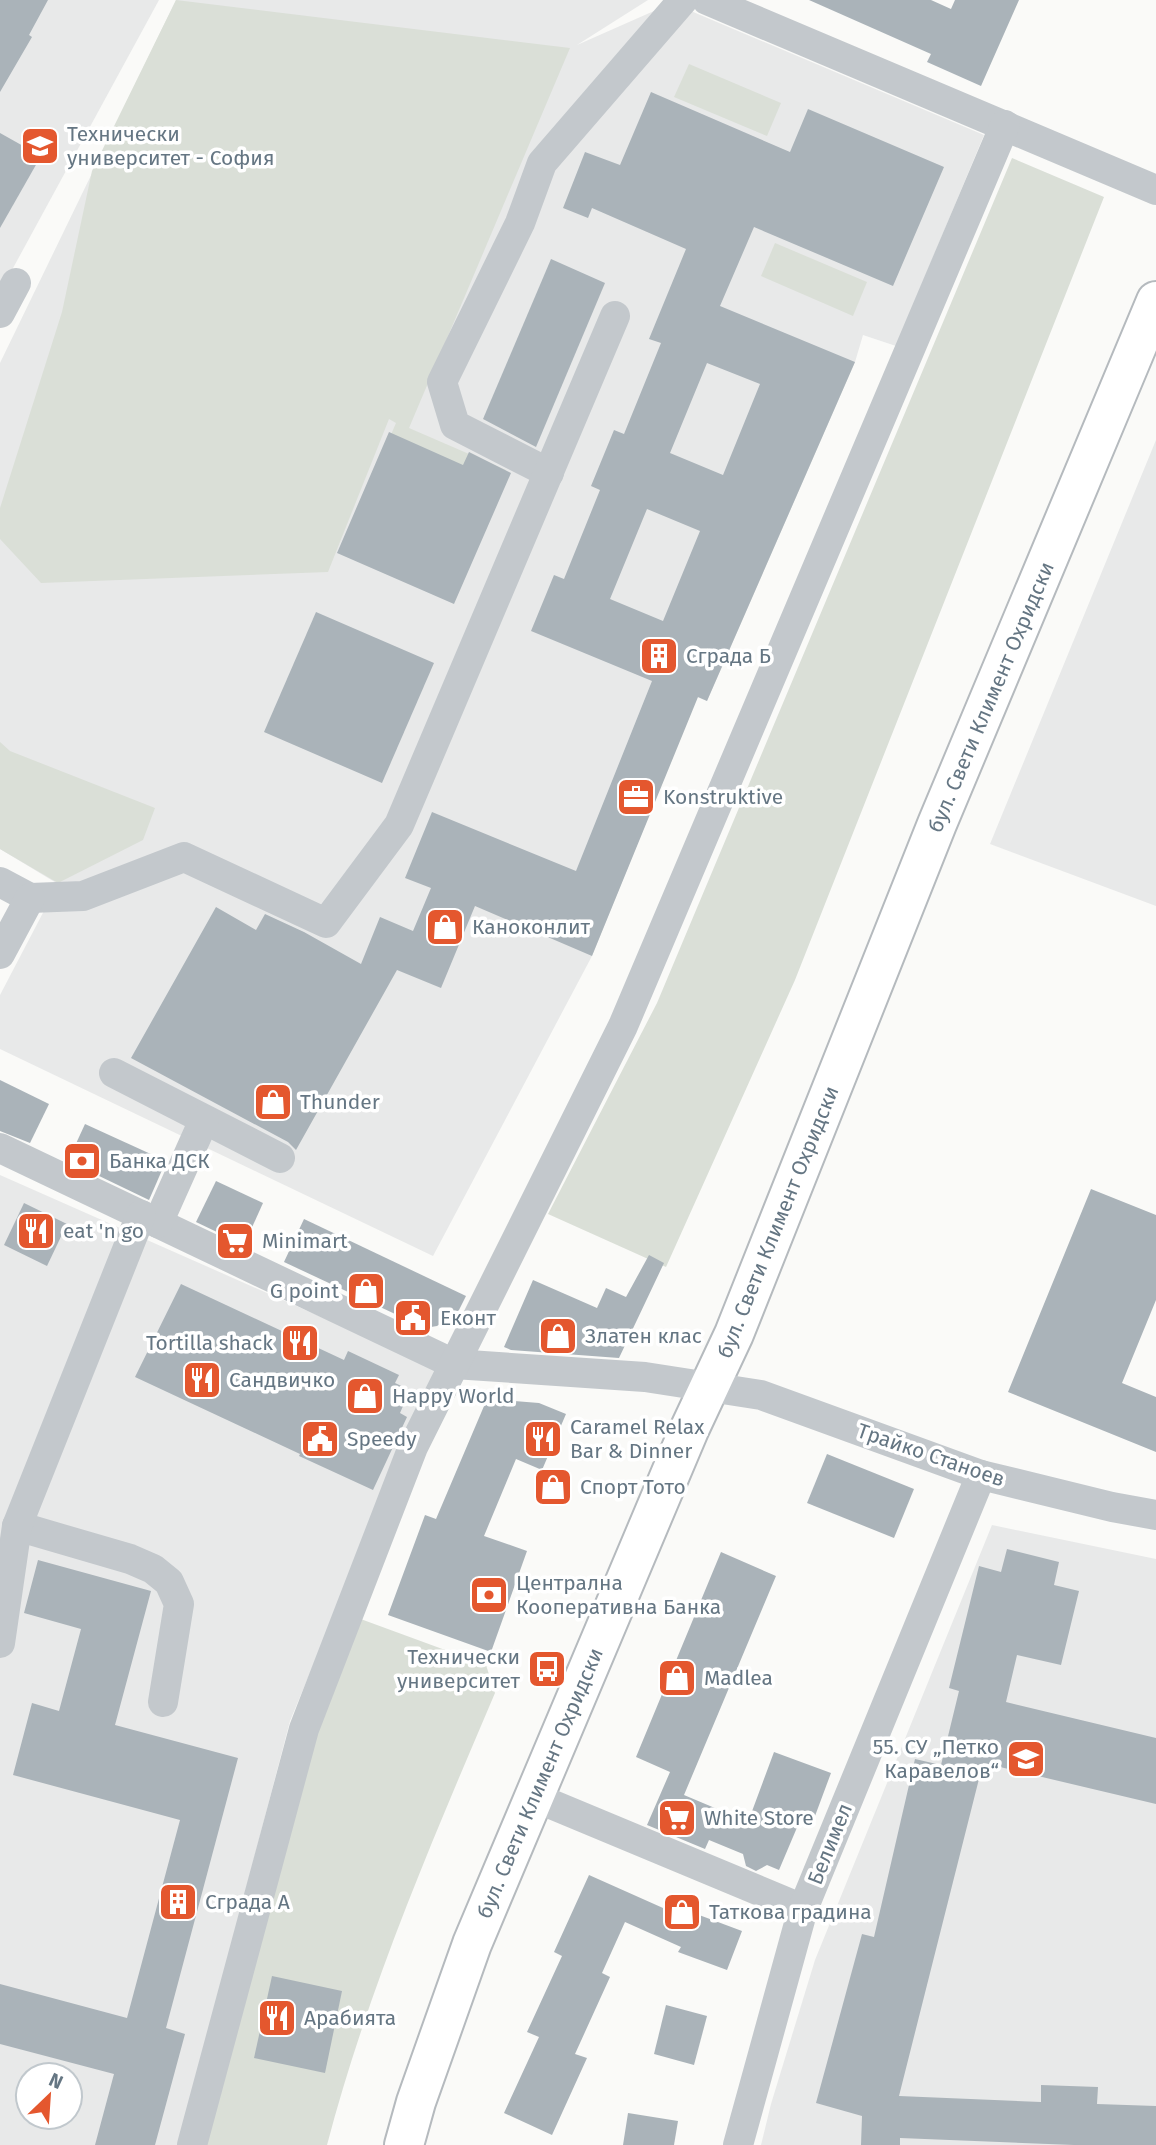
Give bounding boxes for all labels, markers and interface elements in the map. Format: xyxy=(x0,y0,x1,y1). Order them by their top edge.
place label: Технически университет - София xyxy=(67,121,275,171)
school or university icon: Технически университет - София xyxy=(19,125,61,167)
street label: бул. Свети Климент Охридски xyxy=(922,558,1060,836)
building icon: Сграда Б xyxy=(638,635,680,677)
place label: Сграда Б xyxy=(686,643,771,669)
office icon: Konstruktive xyxy=(615,776,657,818)
place label: Konstruktive xyxy=(663,784,783,810)
shop icon: Каноконлит xyxy=(424,906,466,948)
place label: Каноконлит xyxy=(472,914,590,940)
shop icon: Thunder xyxy=(252,1081,294,1123)
street label: бул. Свети Климент Охридски xyxy=(711,1082,845,1362)
place label: Thunder xyxy=(300,1089,380,1115)
bank icon: Банка ДСК xyxy=(61,1140,103,1182)
place label: Банка ДСК xyxy=(109,1148,210,1174)
restaurant icon: eat 'n go xyxy=(15,1210,57,1252)
place label: eat 'n go xyxy=(63,1218,144,1244)
supermarket icon: Minimart xyxy=(214,1220,256,1262)
place label: Minimart xyxy=(262,1228,348,1254)
shop icon: G point xyxy=(345,1270,387,1312)
place label: G point xyxy=(270,1278,339,1304)
public building icon: Еконт xyxy=(392,1297,434,1339)
place label: Еконт xyxy=(440,1305,496,1331)
shop icon: Златен клас xyxy=(537,1315,579,1357)
restaurant icon: Tortilla shack xyxy=(279,1322,321,1364)
place label: Златен клас xyxy=(585,1323,702,1349)
place label: Tortilla shack xyxy=(146,1330,273,1356)
restaurant icon: Сандвичко xyxy=(181,1359,223,1401)
place label: Сандвичко xyxy=(229,1367,335,1393)
shop icon: Happy World xyxy=(344,1375,386,1417)
place label: Happy World xyxy=(392,1383,515,1409)
place label: Caramel Relax Bar & Dinner xyxy=(570,1414,705,1464)
public building icon: Speedy xyxy=(299,1418,341,1460)
restaurant icon: Caramel Relax Bar & Dinner xyxy=(522,1418,564,1460)
street label: Трайко Станоев xyxy=(854,1418,1008,1492)
place label: Speedy xyxy=(347,1426,417,1452)
shop icon: Спорт Тото xyxy=(532,1466,574,1508)
place label: Спорт Тото xyxy=(580,1474,686,1500)
place label: Централна Кооперативна Банка xyxy=(516,1570,721,1620)
bank icon: Централна Кооперативна Банка xyxy=(468,1574,510,1616)
place label: Технически университет xyxy=(397,1644,521,1694)
street label: бул. Свети Климент Охридски xyxy=(471,1644,609,1922)
bus stop icon: Технически университет xyxy=(526,1648,568,1690)
shop icon: Madlea xyxy=(656,1657,698,1699)
place label: Madlea xyxy=(704,1665,773,1691)
place label: 55. СУ „Петко Каравелов“ xyxy=(873,1734,999,1784)
school or university icon: 55. СУ „Петко Каравелов“ xyxy=(1005,1738,1047,1780)
supermarket icon: White Store xyxy=(656,1797,698,1839)
street label: Белимел xyxy=(802,1799,858,1889)
place label: White Store xyxy=(704,1805,814,1831)
building icon: Сграда А xyxy=(157,1881,199,1923)
place label: Сграда А xyxy=(205,1889,290,1915)
shop icon: Таткова градина xyxy=(661,1891,703,1933)
place label: Таткова градина xyxy=(709,1899,872,1925)
restaurant icon: Арабията xyxy=(256,1997,298,2039)
place label: Арабията xyxy=(304,2005,396,2031)
north arrow xyxy=(14,2061,84,2131)
text: N xyxy=(45,2068,67,2094)

